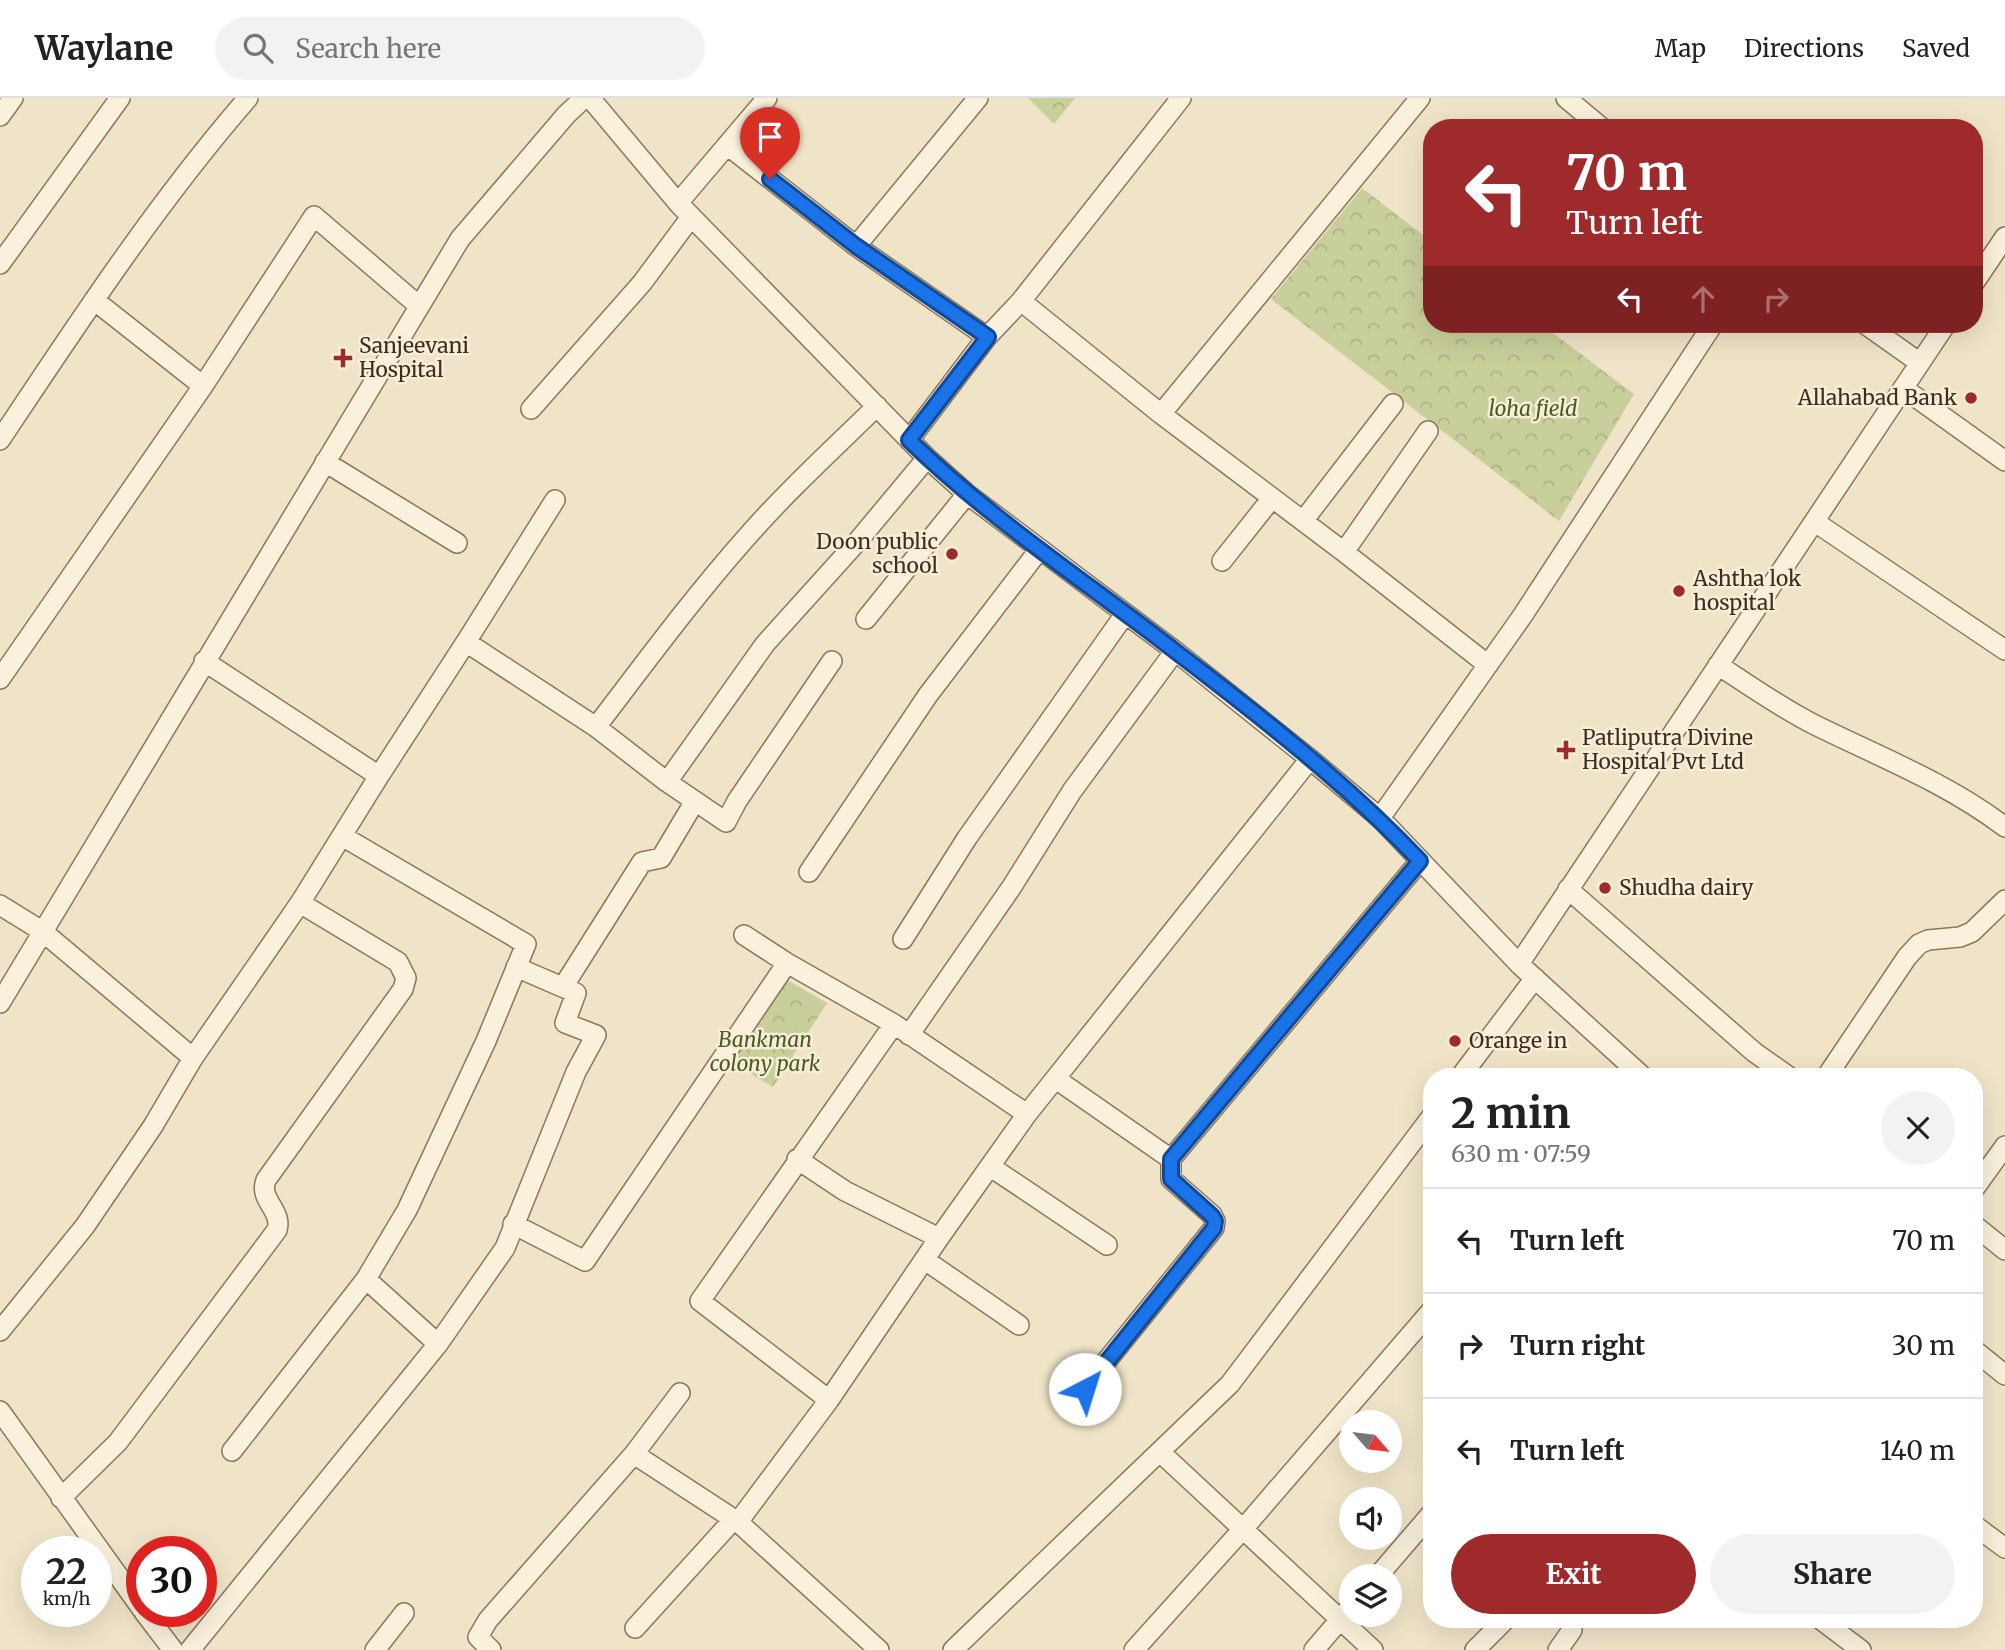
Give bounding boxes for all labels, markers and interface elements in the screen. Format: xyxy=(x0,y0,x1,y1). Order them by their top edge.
search box xyxy=(215,17,705,80)
text: Waylane xyxy=(35,28,173,69)
icon: search xyxy=(239,29,277,67)
text: Search here xyxy=(295,32,441,65)
text: Map xyxy=(1655,33,1706,64)
text: Directions xyxy=(1744,33,1864,64)
text: Saved xyxy=(1902,33,1970,64)
pin xyxy=(740,107,800,179)
icon: arrive xyxy=(751,118,789,156)
text: 70 m xyxy=(1566,142,1687,203)
icon: left xyxy=(1451,147,1542,238)
text: Turn left xyxy=(1566,203,1703,243)
icon: left xyxy=(1611,280,1649,318)
icon: ahead xyxy=(1684,280,1722,318)
icon: right xyxy=(1757,280,1795,318)
place label: Sanjeevani Hospital xyxy=(359,332,469,383)
marker: Sanjeevani Hospital xyxy=(333,348,353,368)
place label: Allahabad Bank xyxy=(1797,384,1958,411)
marker: Allahabad Bank xyxy=(1963,390,1979,406)
park label: loha field xyxy=(1489,395,1577,422)
place label: Doon public school xyxy=(816,528,938,579)
marker: Doon public school xyxy=(944,546,960,562)
place label: Ashtha lok hospital xyxy=(1692,565,1802,616)
marker: Ashtha lok hospital xyxy=(1671,583,1687,599)
place label: Patliputra Divine Hospital Pvt Ltd xyxy=(1582,724,1753,775)
marker: Patliputra Divine Hospital Pvt Ltd xyxy=(1556,740,1576,760)
place label: Shudha dairy xyxy=(1619,874,1754,901)
marker: Shudha dairy xyxy=(1597,880,1613,896)
park label: Bankman colony park xyxy=(710,1026,821,1077)
place label: Orange in xyxy=(1469,1027,1568,1054)
marker: Orange in xyxy=(1447,1033,1463,1049)
text: 2 min xyxy=(1451,1087,1571,1139)
button: close xyxy=(1881,1091,1955,1165)
text: 630 m · 07:59 xyxy=(1451,1139,1591,1168)
icon: left xyxy=(1451,1222,1489,1260)
text: Turn left xyxy=(1510,1224,1624,1257)
text: 70 m xyxy=(1892,1224,1955,1257)
icon: right xyxy=(1451,1327,1489,1365)
text: Turn right xyxy=(1510,1329,1645,1362)
text: 30 m xyxy=(1892,1329,1955,1362)
position arrow xyxy=(1048,1352,1122,1426)
north arrow xyxy=(1339,1410,1402,1474)
map controls xyxy=(1339,1410,1402,1627)
icon: left xyxy=(1451,1432,1489,1470)
text: Turn left xyxy=(1510,1434,1624,1467)
text: 140 m xyxy=(1880,1434,1955,1467)
button: sound xyxy=(1339,1487,1402,1550)
button: Exit xyxy=(1451,1534,1696,1614)
button: Share xyxy=(1710,1534,1955,1614)
speed limit sign: 30 xyxy=(126,1536,217,1627)
text: 22 xyxy=(46,1550,87,1594)
button: layers xyxy=(1339,1564,1402,1627)
text: km/h xyxy=(43,1587,90,1610)

